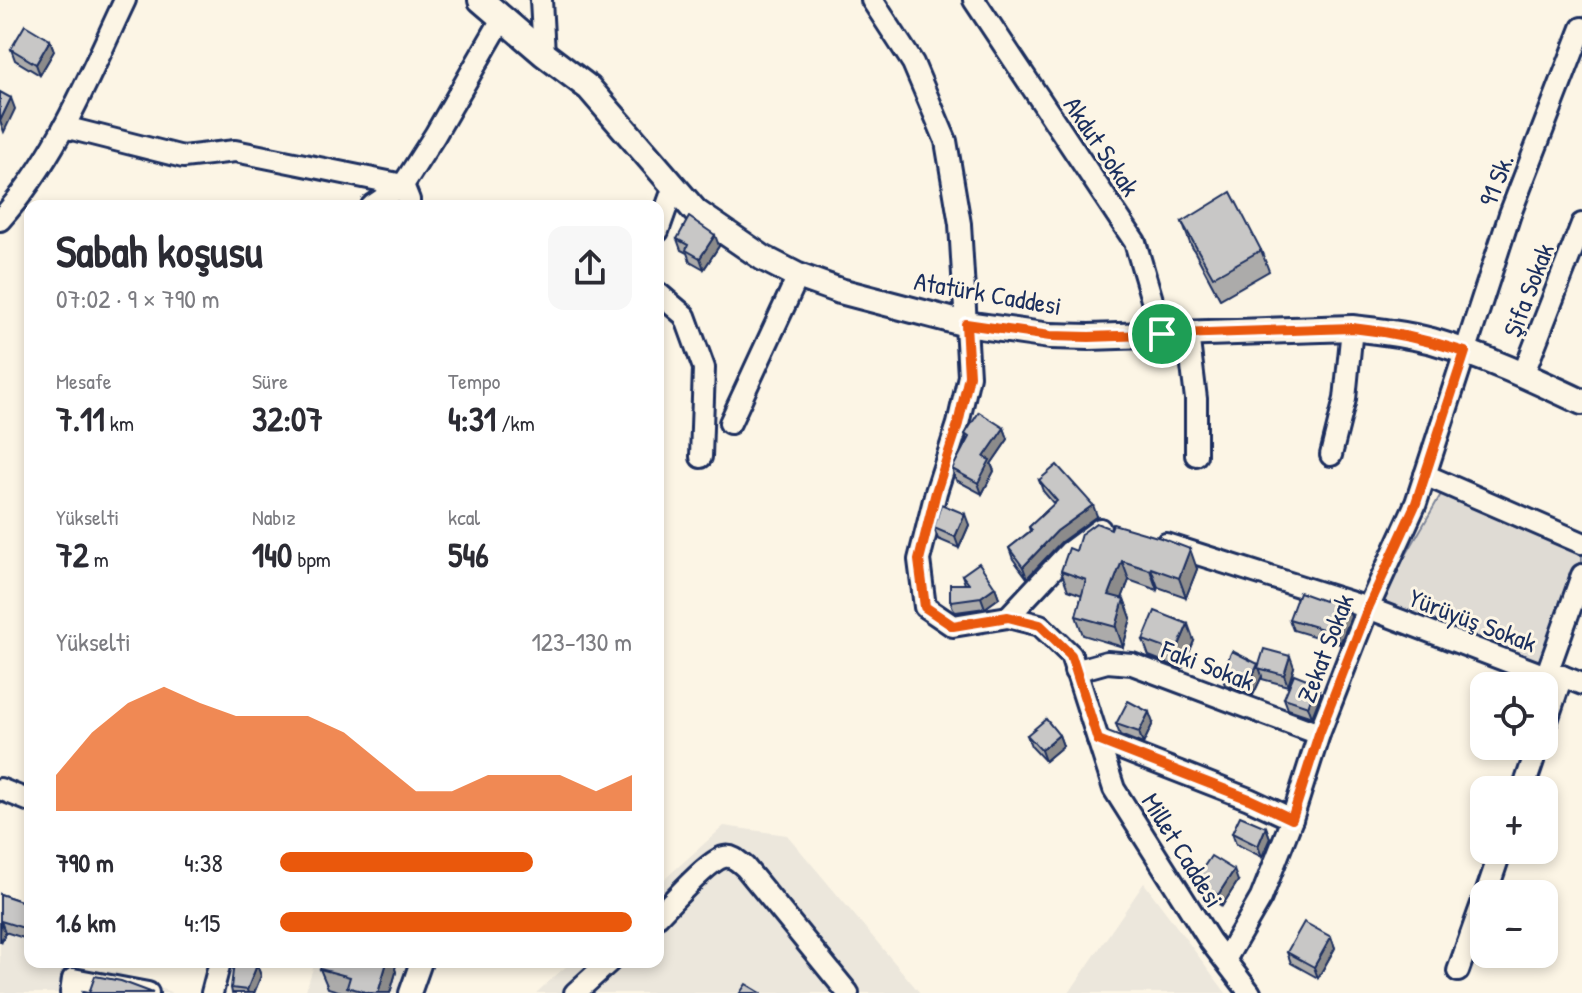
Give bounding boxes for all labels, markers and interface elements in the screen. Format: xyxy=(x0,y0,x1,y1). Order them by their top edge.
street label: Akdut Sokak xyxy=(1056,89,1148,203)
street label: 91 Sk. xyxy=(1470,149,1522,211)
text: Sabah koşusu xyxy=(56,221,263,281)
button: share xyxy=(548,226,632,310)
street label: Şifa Sokak xyxy=(1494,238,1562,342)
street label: Atatürk Caddesi xyxy=(912,263,1064,323)
text: 07:02 · 9 × 790 m xyxy=(56,281,220,316)
pin xyxy=(1128,300,1196,368)
icon: arrive xyxy=(1140,312,1184,356)
text: Mesafe xyxy=(56,366,112,396)
text: Süre xyxy=(252,366,288,396)
text: Tempo xyxy=(448,366,500,396)
text: 7.11 xyxy=(56,396,105,442)
text: 32:07 xyxy=(252,396,323,442)
text: 4:31 xyxy=(448,396,496,442)
text: km xyxy=(105,408,134,438)
text: /km xyxy=(496,408,535,438)
text: Yükselti xyxy=(56,502,119,532)
text: Nabız xyxy=(252,502,296,532)
text: kcal xyxy=(448,502,480,532)
text: 72 xyxy=(56,532,89,578)
text: 140 xyxy=(252,532,292,578)
text: 546 xyxy=(448,532,489,578)
text: m xyxy=(89,544,109,574)
text: bpm xyxy=(292,544,331,574)
street label: Yürüyüş Sokak xyxy=(1404,580,1542,660)
street label: Zekat Sokak xyxy=(1288,588,1362,707)
text: Yükselti xyxy=(56,624,131,659)
text: 123–130 m xyxy=(531,624,632,659)
street label: Faki Sokak xyxy=(1156,631,1260,699)
map controls xyxy=(1470,672,1558,968)
button: locate xyxy=(1470,672,1558,760)
button: + xyxy=(1470,776,1558,864)
street label: Millet Caddesi xyxy=(1134,786,1232,914)
text: 790 m xyxy=(56,845,114,880)
text: 4:38 xyxy=(184,845,223,880)
button: − xyxy=(1470,880,1558,968)
text: 1.6 km xyxy=(56,905,116,940)
text: 4:15 xyxy=(184,905,220,940)

